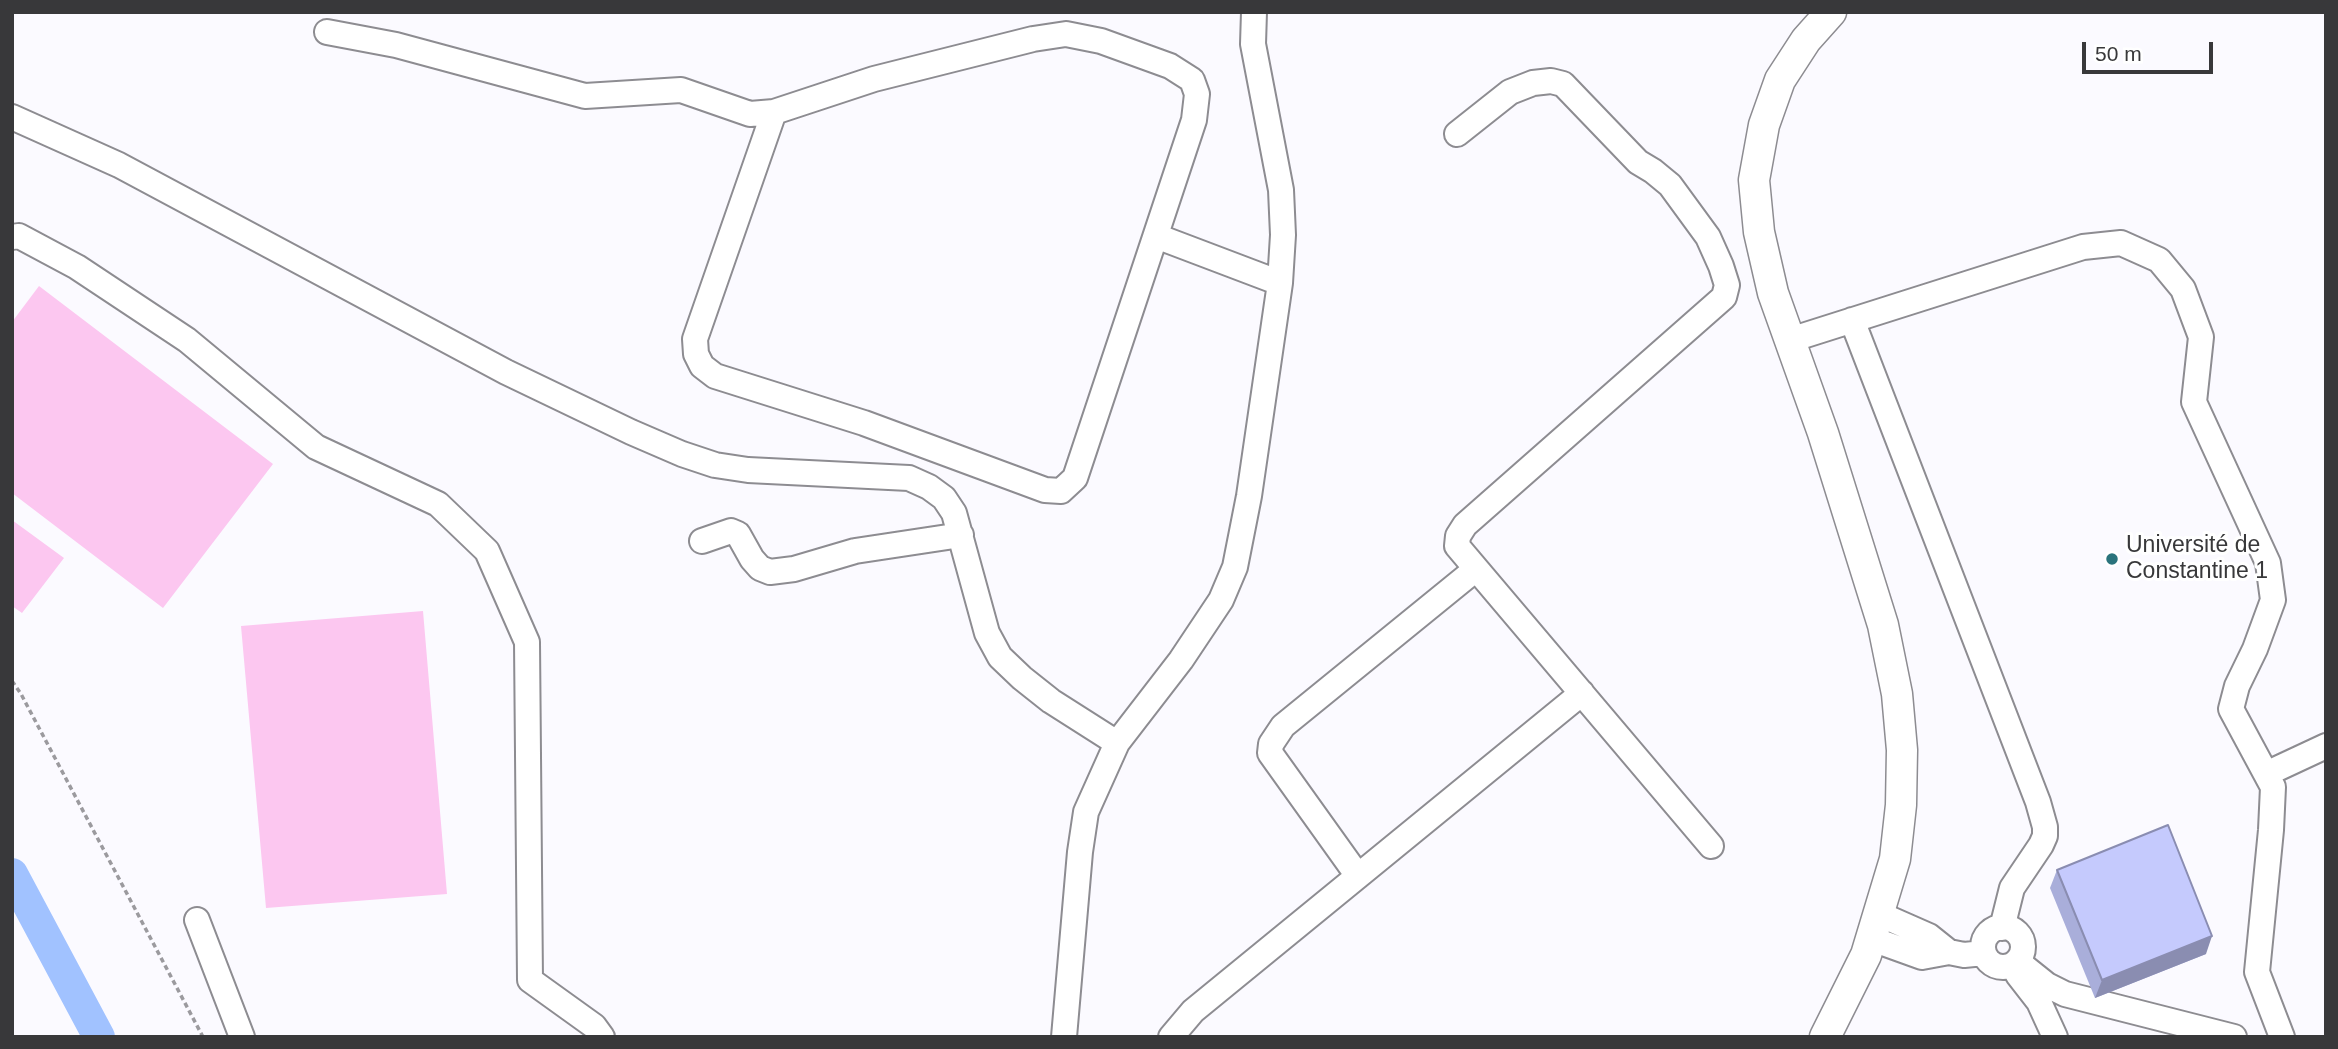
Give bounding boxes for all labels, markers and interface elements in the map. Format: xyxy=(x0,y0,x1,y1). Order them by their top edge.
scale bar xyxy=(2086,28,2217,72)
text: 50 m xyxy=(2095,42,2142,65)
place label: Université de Constantine 1 xyxy=(2126,532,2268,586)
marker: Université de Constantine 1 xyxy=(2104,551,2120,567)

